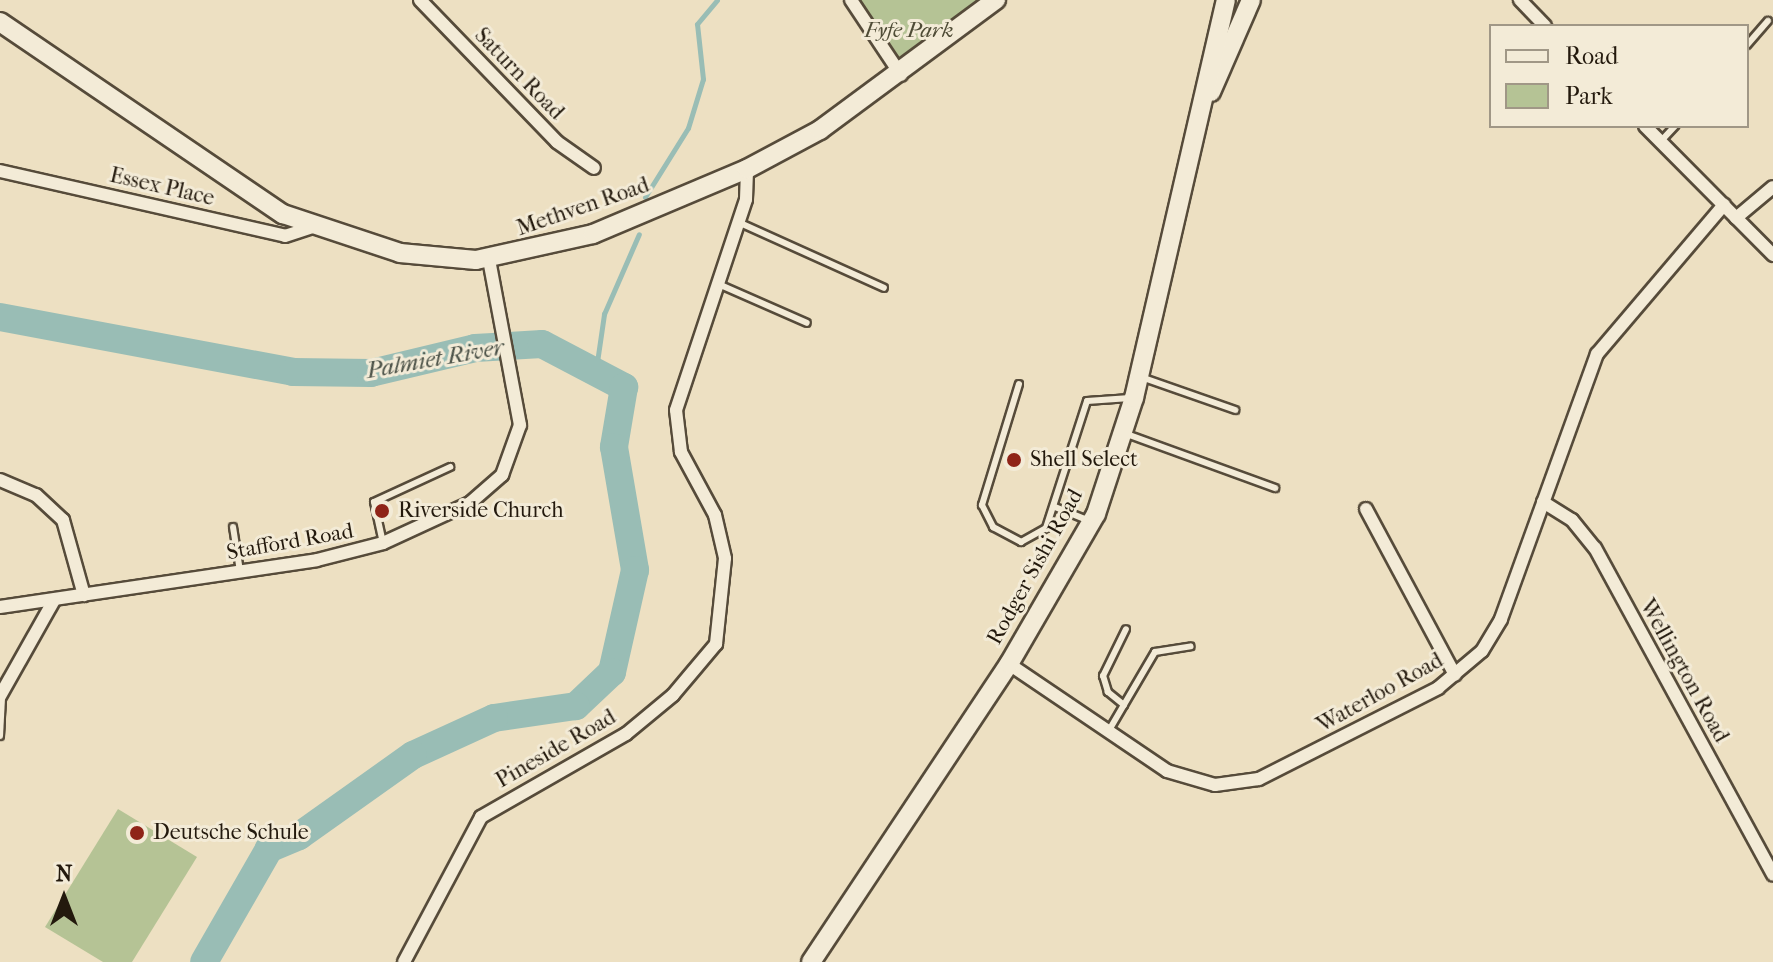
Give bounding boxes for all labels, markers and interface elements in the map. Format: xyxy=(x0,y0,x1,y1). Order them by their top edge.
park label: Fyfe Park xyxy=(865,18,953,44)
street label: Saturn Road xyxy=(469,23,569,125)
legend xyxy=(1489,24,1749,128)
text: Road xyxy=(1565,42,1618,70)
text: Park xyxy=(1565,82,1613,110)
street label: Essex Place xyxy=(107,162,217,212)
street label: Methven Road xyxy=(513,172,653,242)
water label: Palmiet River xyxy=(364,333,506,385)
place label: Shell Select xyxy=(1030,447,1138,473)
marker: Shell Select xyxy=(1005,451,1023,469)
street label: Rodger Sishi Road xyxy=(981,485,1089,649)
place label: Riverside Church xyxy=(398,498,564,524)
marker: Riverside Church xyxy=(373,502,391,520)
street label: Stafford Road xyxy=(225,518,355,566)
street label: Wellington Road xyxy=(1634,595,1734,747)
street label: Waterloo Road xyxy=(1312,647,1448,739)
street label: Pineside Road xyxy=(491,704,621,794)
place label: Deutsche Schule xyxy=(153,820,309,846)
marker: Deutsche Schule xyxy=(128,824,146,842)
north arrow xyxy=(24,858,104,938)
text: N xyxy=(56,861,72,887)

